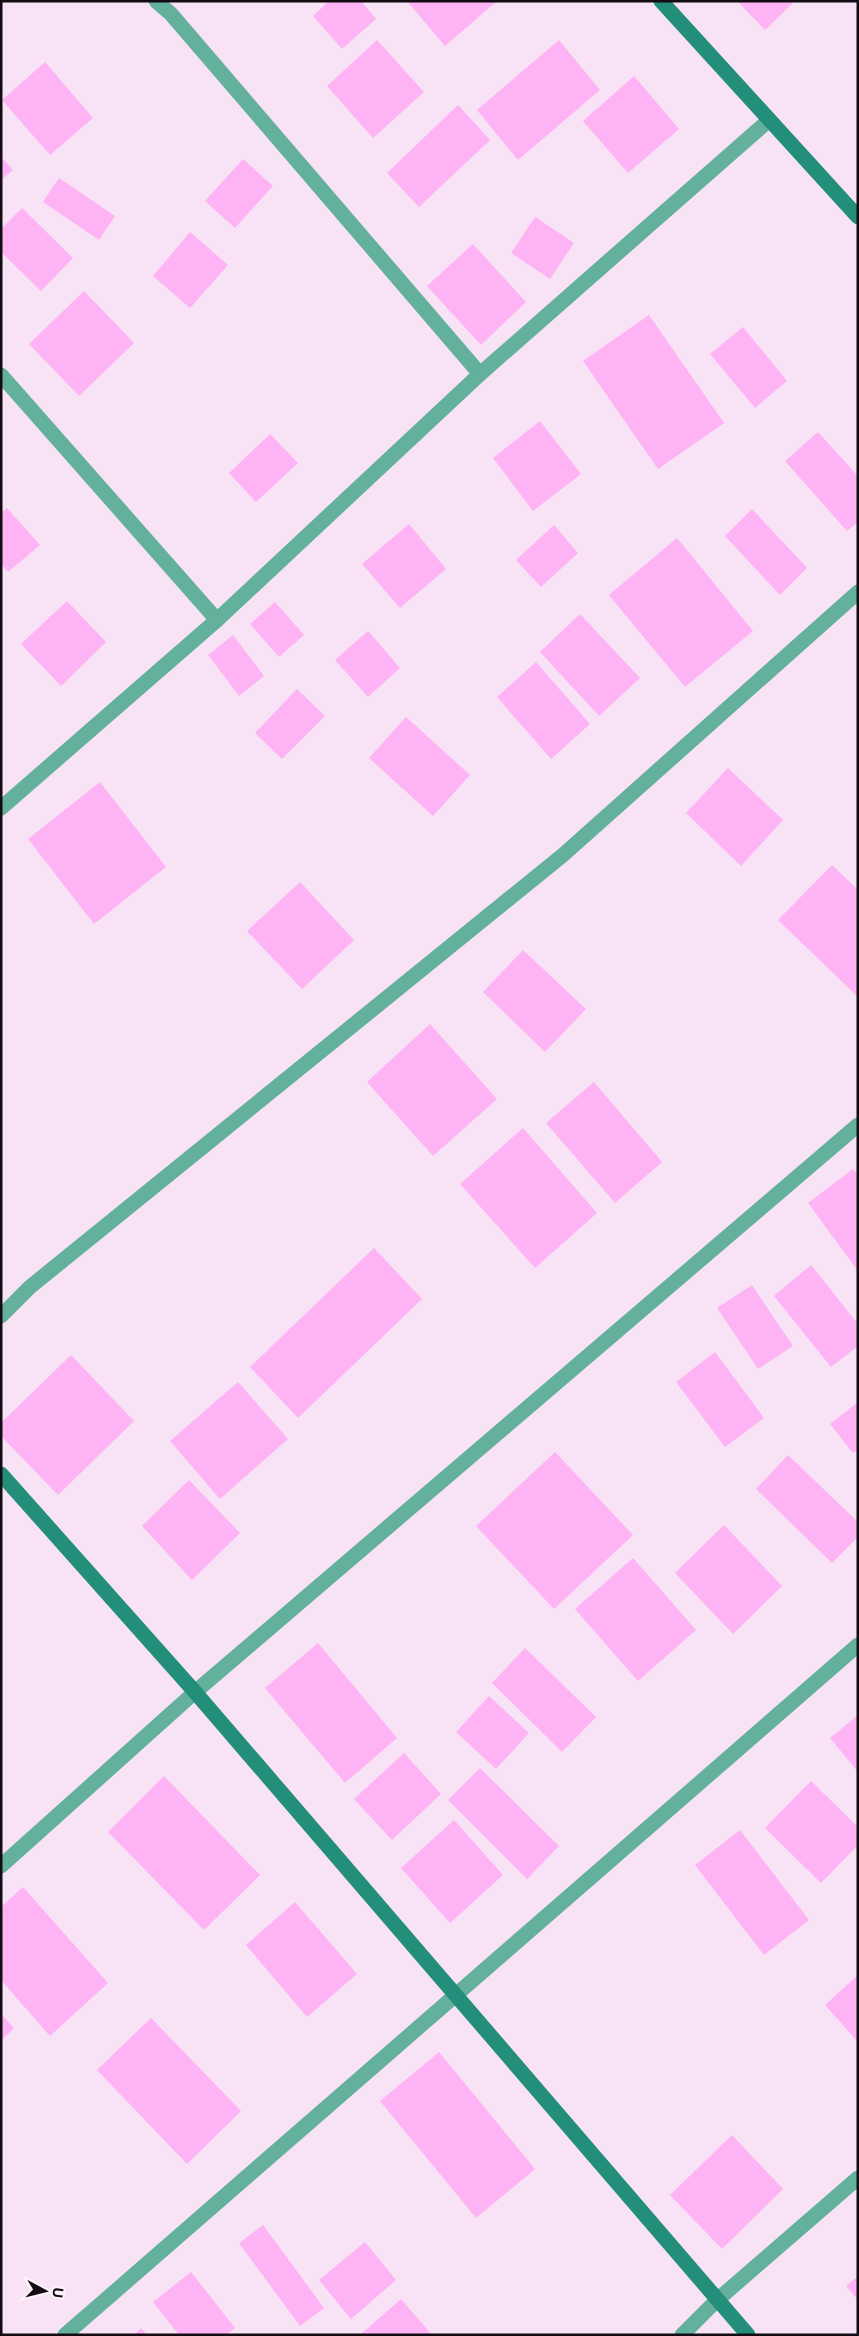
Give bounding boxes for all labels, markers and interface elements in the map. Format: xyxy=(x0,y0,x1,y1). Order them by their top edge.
north arrow xyxy=(20,2266,70,2316)
text: U xyxy=(49,2287,67,2299)

